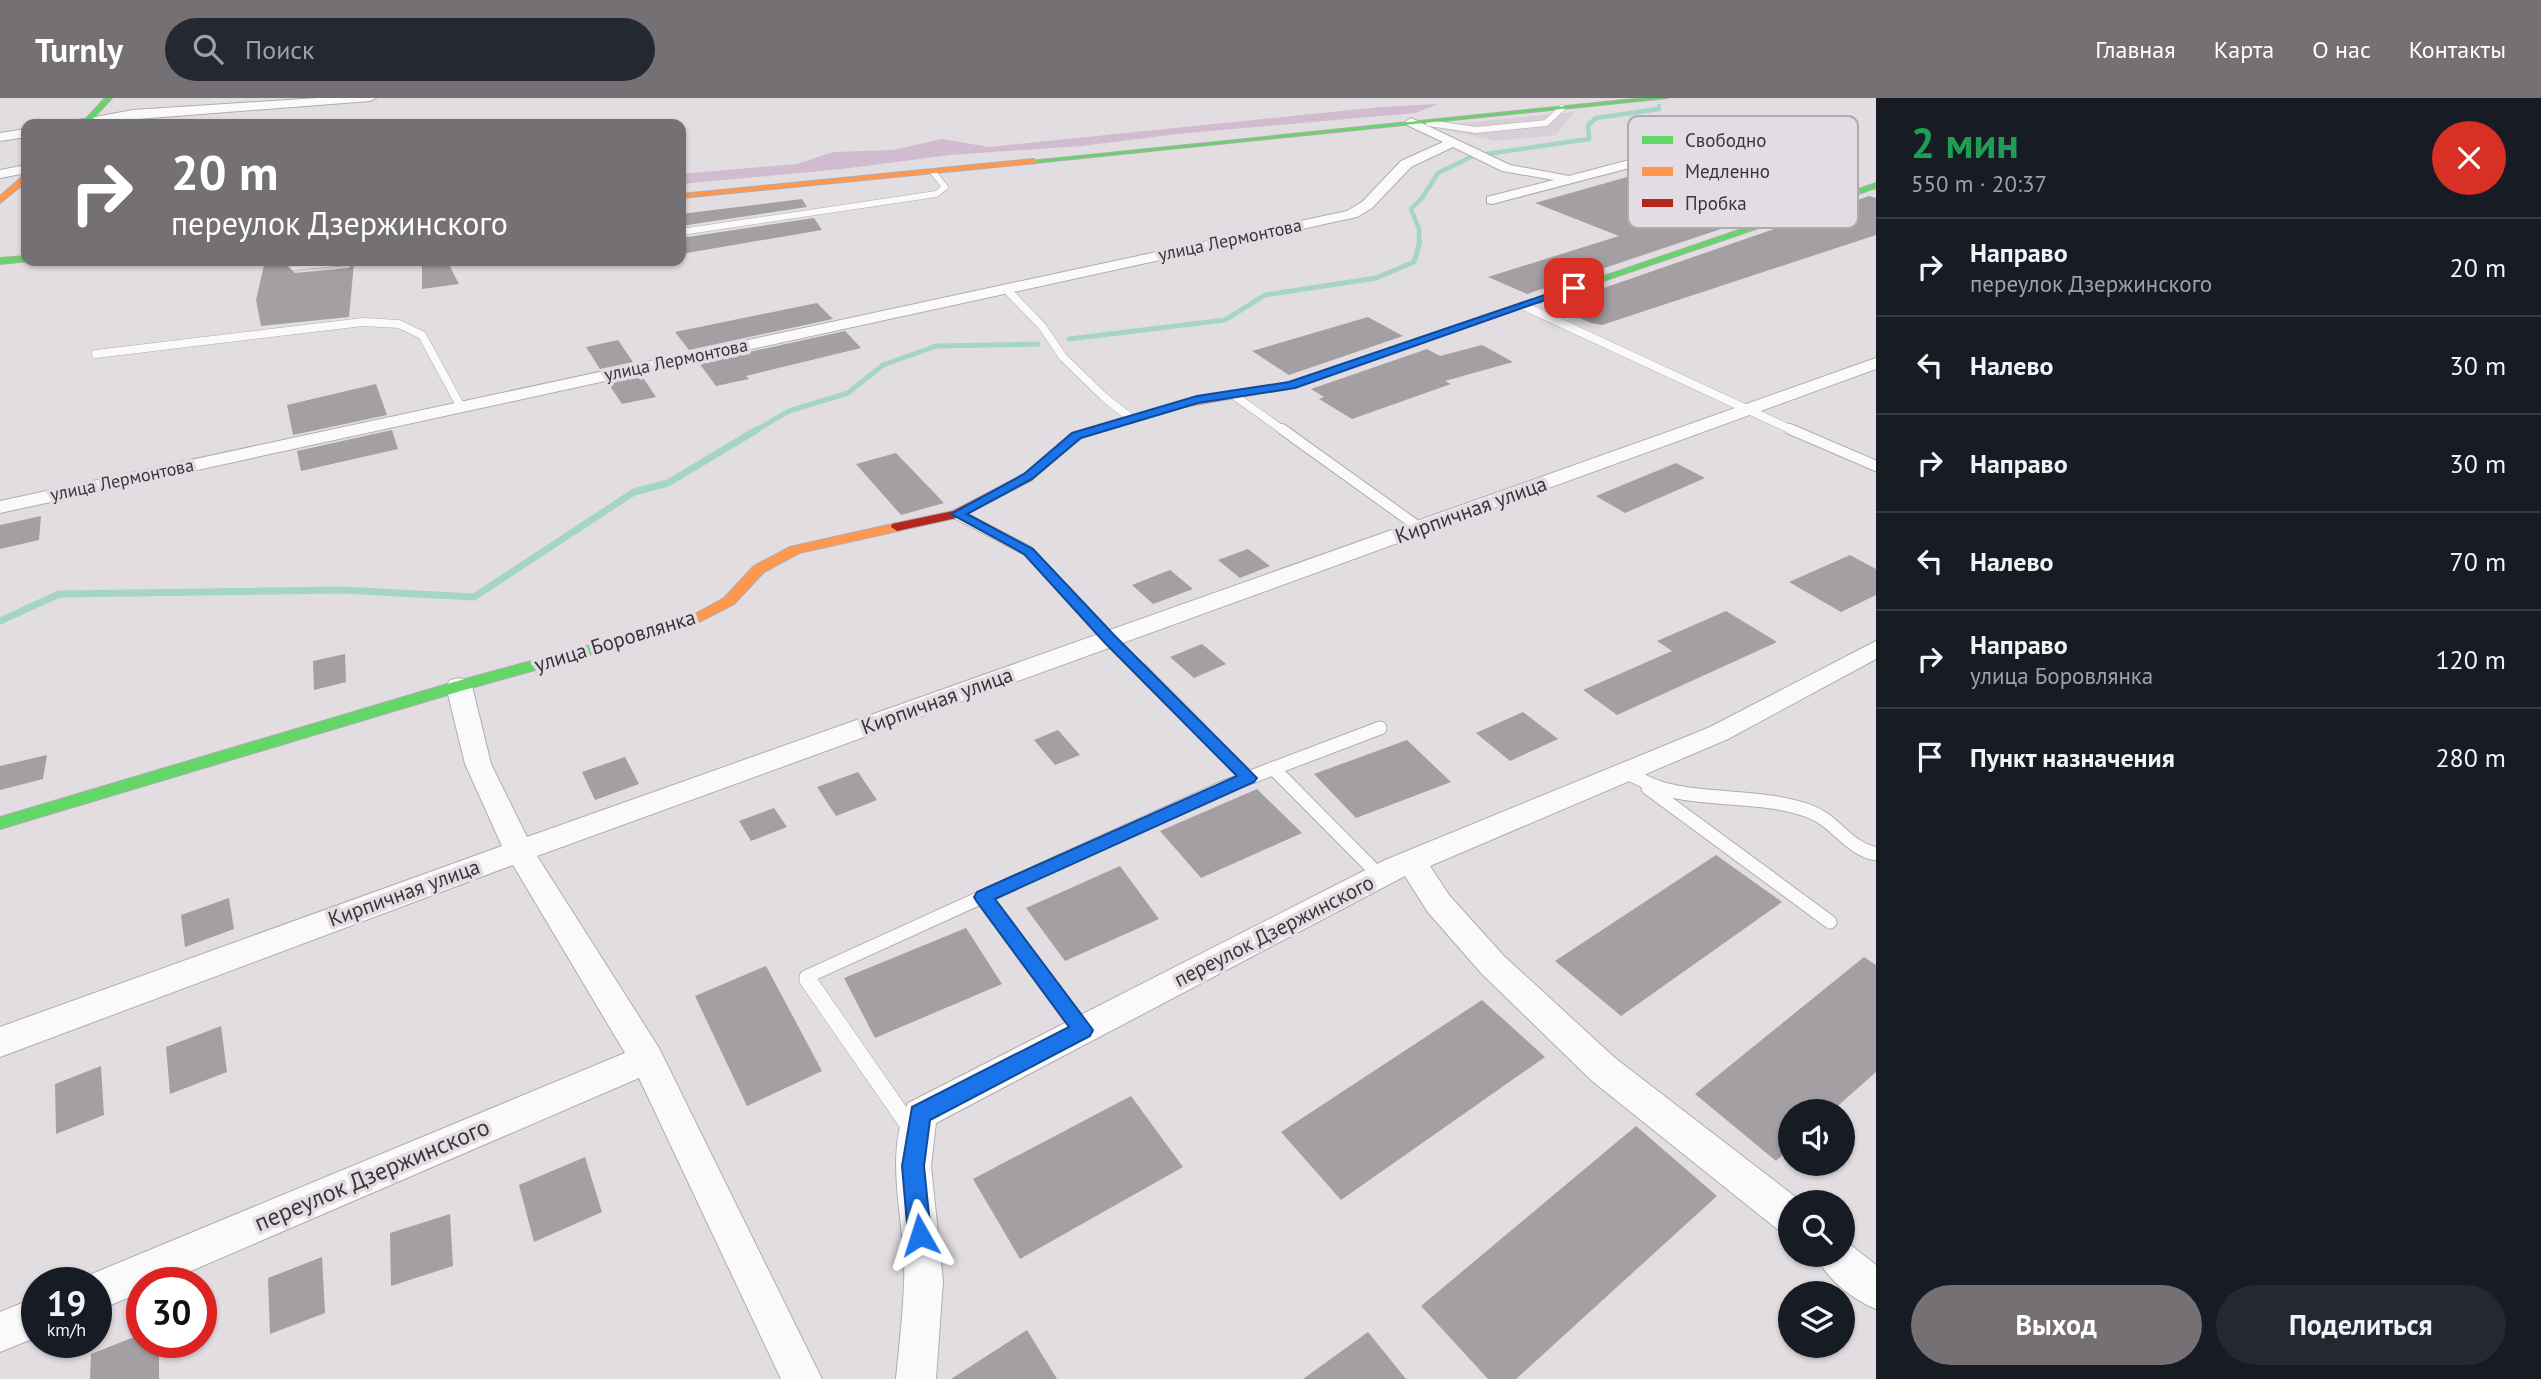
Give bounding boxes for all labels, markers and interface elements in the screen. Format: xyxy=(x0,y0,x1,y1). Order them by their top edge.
search box xyxy=(165,18,655,81)
text: Turnly xyxy=(35,28,123,71)
icon: search xyxy=(189,30,227,68)
text: Поиск xyxy=(245,33,315,66)
text: Главная xyxy=(2095,34,2176,65)
text: Карта xyxy=(2214,34,2274,65)
text: О нас xyxy=(2312,34,2371,65)
text: Контакты xyxy=(2409,34,2506,65)
text: 2 мин xyxy=(1911,115,2019,170)
legend xyxy=(1628,116,1858,228)
button: close xyxy=(2432,121,2506,195)
text: Свободно xyxy=(1685,128,1767,152)
text: 20 m xyxy=(171,140,278,204)
icon: right xyxy=(56,147,147,238)
text: Медленно xyxy=(1685,159,1770,183)
text: 550 m · 20:37 xyxy=(1911,169,2047,198)
text: Пробка xyxy=(1685,191,1747,215)
text: переулок Дзержинского xyxy=(171,202,508,244)
street label: улица Лермонтова xyxy=(1156,213,1304,266)
text: Направо xyxy=(1970,236,2068,269)
icon: right xyxy=(1911,248,1949,286)
text: 20 m xyxy=(2450,251,2506,284)
pin xyxy=(1544,258,1604,318)
icon: arrive xyxy=(1555,269,1593,307)
text: переулок Дзержинского xyxy=(1970,269,2212,298)
street label: улица Лермонтова xyxy=(602,333,750,386)
icon: left xyxy=(1911,346,1949,384)
text: Налево xyxy=(1970,349,2054,382)
text: 30 m xyxy=(2450,349,2506,382)
icon: right xyxy=(1911,444,1949,482)
text: Направо xyxy=(1970,447,2068,480)
text: 30 m xyxy=(2450,447,2506,480)
street label: улица Лермонтова xyxy=(48,453,196,506)
street label: Кирпичная улица xyxy=(1391,470,1550,549)
icon: left xyxy=(1911,542,1949,580)
text: Налево xyxy=(1970,545,2054,578)
text: 70 m xyxy=(2450,545,2506,578)
street label: улица Боровлянка xyxy=(531,603,699,678)
text: Направо xyxy=(1970,628,2068,661)
icon: right xyxy=(1911,640,1949,678)
text: 120 m xyxy=(2435,643,2506,676)
street label: Кирпичная улица xyxy=(857,661,1016,740)
text: улица Боровлянка xyxy=(1970,661,2153,690)
icon: arrive xyxy=(1911,738,1949,776)
text: Пункт назначения xyxy=(1970,741,2175,774)
text: 280 m xyxy=(2435,741,2506,774)
street label: Кирпичная улица xyxy=(324,853,483,932)
street label: переулок Дзержинского xyxy=(1169,868,1378,993)
map controls xyxy=(1778,1099,1855,1358)
button: sound xyxy=(1778,1099,1855,1176)
street label: переулок Дзержинского xyxy=(249,1111,494,1238)
button: search xyxy=(1778,1190,1855,1267)
position arrow xyxy=(883,1198,957,1272)
speed limit sign: 30 xyxy=(126,1267,217,1358)
text: 19 xyxy=(47,1280,86,1326)
button: layers xyxy=(1778,1281,1855,1358)
button: Выход xyxy=(1911,1285,2202,1365)
button: Поделиться xyxy=(2216,1285,2506,1365)
text: km/h xyxy=(47,1318,86,1341)

